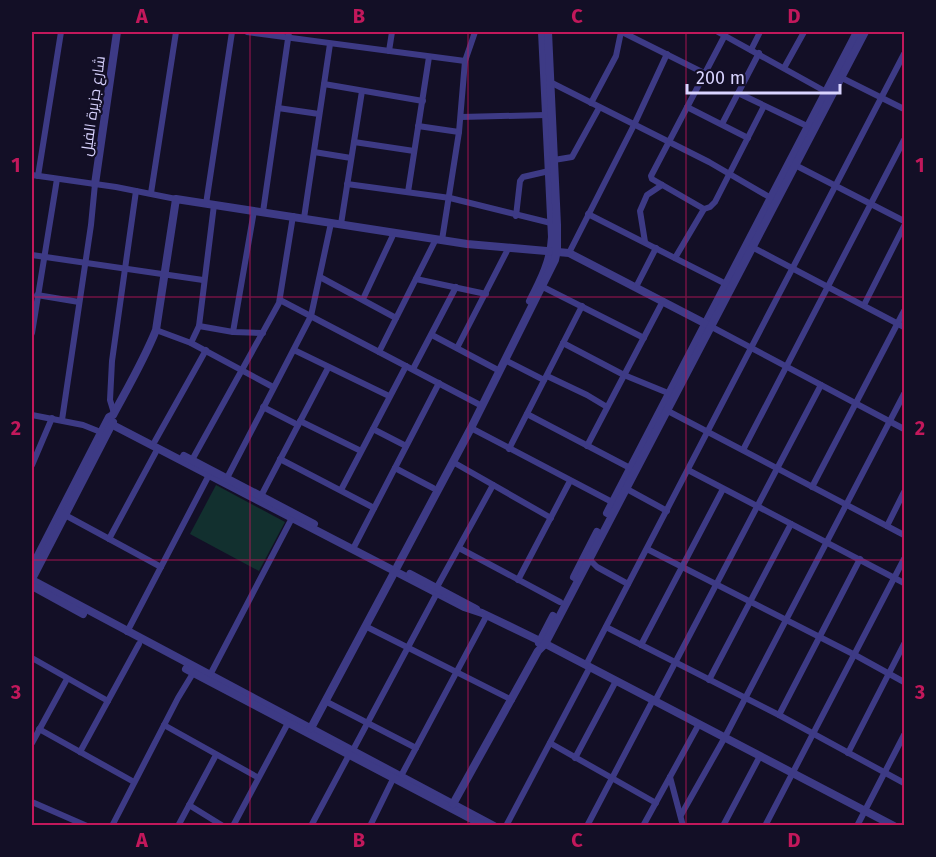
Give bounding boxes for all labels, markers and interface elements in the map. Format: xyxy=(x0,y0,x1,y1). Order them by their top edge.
text: A xyxy=(135,4,149,28)
text: B xyxy=(353,4,365,28)
text: C xyxy=(571,4,583,28)
text: D xyxy=(787,4,801,28)
street label: شارع جزيرة الفيل xyxy=(77,55,111,158)
scale bar xyxy=(687,57,840,95)
text: 200 m xyxy=(696,67,745,89)
text: 1 xyxy=(11,153,21,177)
text: 1 xyxy=(915,153,925,177)
text: 2 xyxy=(11,416,21,440)
text: 2 xyxy=(915,416,925,440)
text: 3 xyxy=(10,680,21,704)
text: 3 xyxy=(914,680,925,704)
text: A xyxy=(135,828,149,852)
text: B xyxy=(353,828,365,852)
text: C xyxy=(571,828,583,852)
text: D xyxy=(787,828,801,852)

